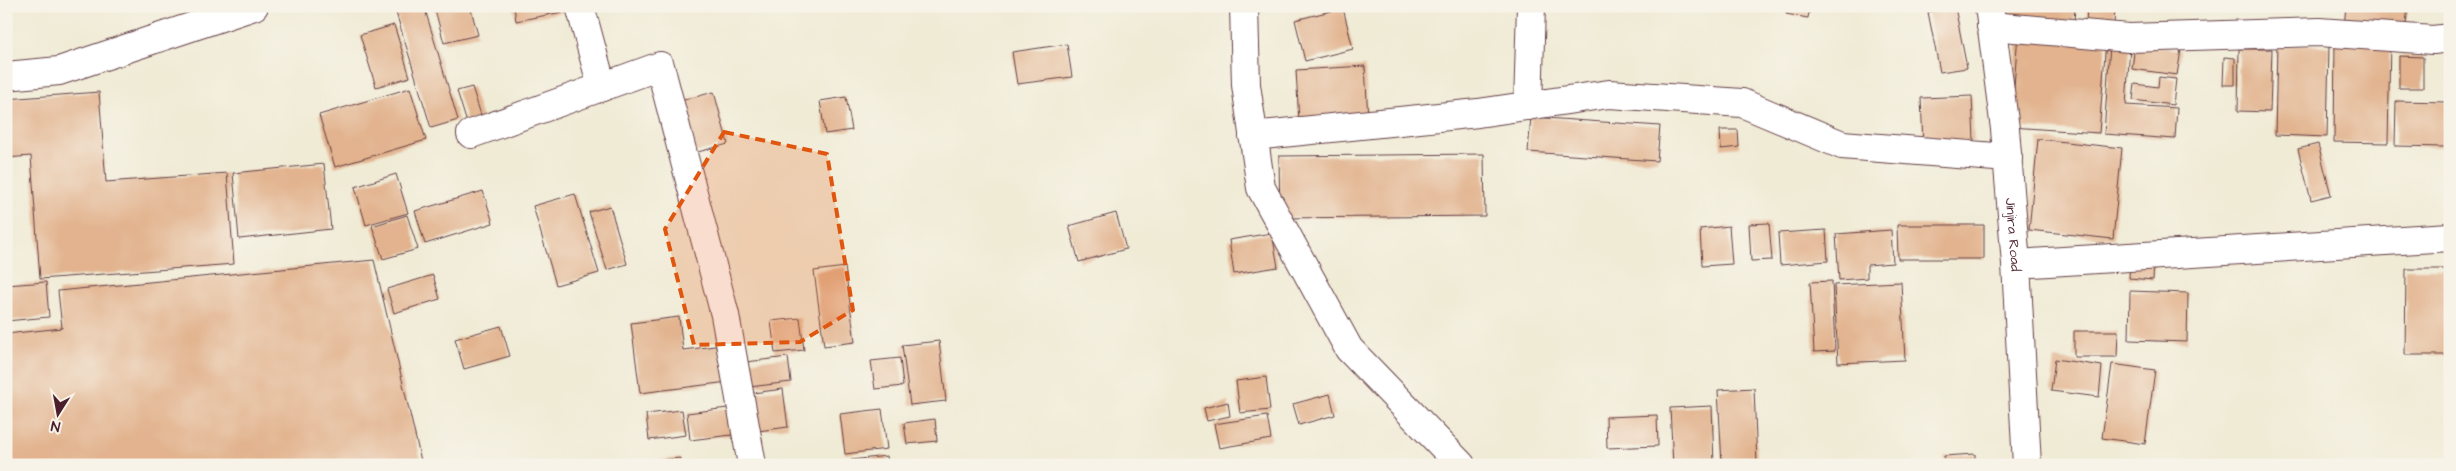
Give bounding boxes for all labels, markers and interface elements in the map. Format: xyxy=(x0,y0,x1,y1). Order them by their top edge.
street label: Jinjira Road xyxy=(2000,197,2025,272)
north arrow xyxy=(32,388,82,438)
text: N xyxy=(49,415,62,436)

